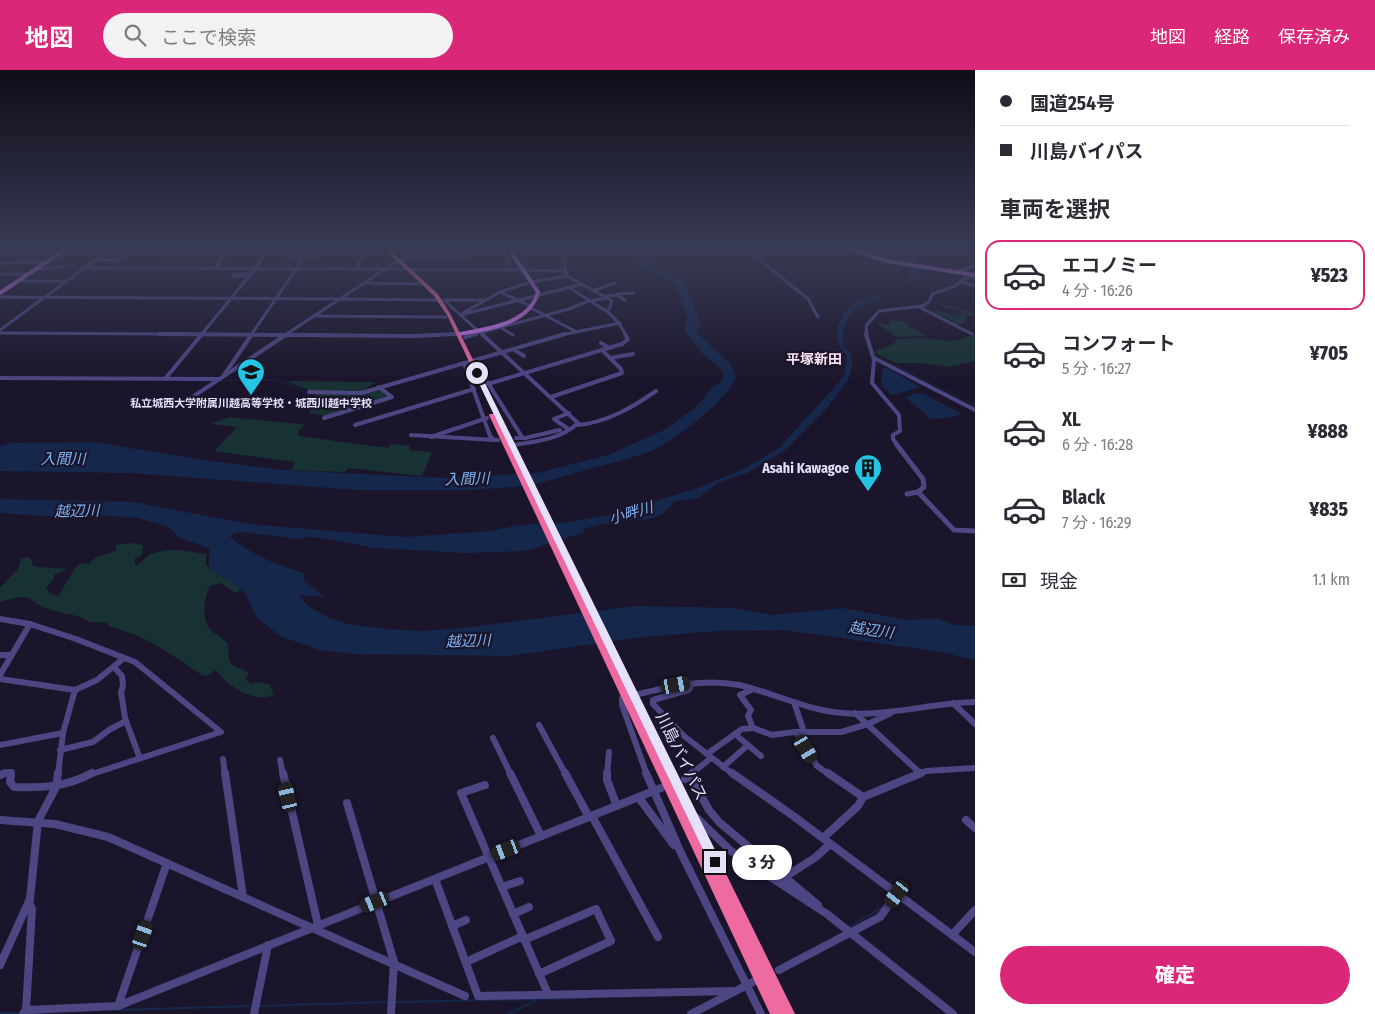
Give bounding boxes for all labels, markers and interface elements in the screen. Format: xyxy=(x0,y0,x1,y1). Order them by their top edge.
search box xyxy=(103,13,453,58)
icon: search xyxy=(121,21,149,49)
text: 地図 xyxy=(25,24,73,52)
text: ここで検索 xyxy=(161,26,256,49)
text: 地図 xyxy=(1150,26,1186,48)
text: 経路 xyxy=(1214,26,1250,48)
text: 保存済み xyxy=(1278,26,1350,48)
text: 国道254号 xyxy=(1030,92,1115,115)
text: 川島バイパス xyxy=(1030,140,1144,163)
text: 車両を選択 xyxy=(1000,196,1110,223)
icon: car xyxy=(1002,253,1047,298)
text: エコノミー xyxy=(1062,254,1157,277)
text: ¥523 xyxy=(1311,264,1348,287)
text: 4 分 · 16:26 xyxy=(1062,281,1133,300)
icon: car xyxy=(1002,331,1047,376)
text: コンフォート xyxy=(1062,332,1175,355)
text: ¥705 xyxy=(1310,342,1348,365)
district label: 平塚新田 xyxy=(786,351,842,368)
school or university icon: 私立城西大学附属川越高等学校・城西川越中学校 xyxy=(236,357,266,396)
text: 5 分 · 16:27 xyxy=(1062,359,1131,378)
route start xyxy=(466,362,488,384)
place label: 私立城西大学附属川越高等学校・城西川越中学校 xyxy=(130,397,372,410)
text: XL xyxy=(1062,408,1081,431)
icon: car xyxy=(1002,409,1047,454)
text: ¥888 xyxy=(1308,420,1348,443)
text: 6 分 · 16:28 xyxy=(1062,435,1133,454)
water label: 入間川 xyxy=(40,450,87,468)
building icon: Asahi Kawagoe xyxy=(853,453,883,492)
place label: Asahi Kawagoe xyxy=(761,460,849,477)
water label: 入間川 xyxy=(444,469,492,489)
text: Black xyxy=(1062,486,1105,509)
icon: car xyxy=(1002,487,1047,532)
water label: 小畔川 xyxy=(607,498,657,528)
text: ¥835 xyxy=(1309,498,1348,521)
water label: 越辺川 xyxy=(54,502,102,520)
text: 7 分 · 16:29 xyxy=(1062,513,1131,532)
icon: cash xyxy=(1000,566,1028,594)
text: 現金 xyxy=(1040,570,1078,593)
text: 1.1 km xyxy=(1312,570,1350,589)
water label: 越辺川 xyxy=(847,618,897,642)
water label: 越辺川 xyxy=(445,631,493,651)
car xyxy=(659,675,692,695)
street label: 川島バイパス xyxy=(652,709,711,803)
car xyxy=(791,732,820,766)
car xyxy=(277,781,298,813)
car xyxy=(489,838,522,862)
callout: 3 分 xyxy=(732,844,792,880)
route end xyxy=(704,851,726,873)
text: 3 分 xyxy=(749,853,775,872)
car xyxy=(881,878,912,910)
car xyxy=(358,889,391,915)
car xyxy=(131,918,154,952)
button: 確定 xyxy=(1000,946,1350,1004)

